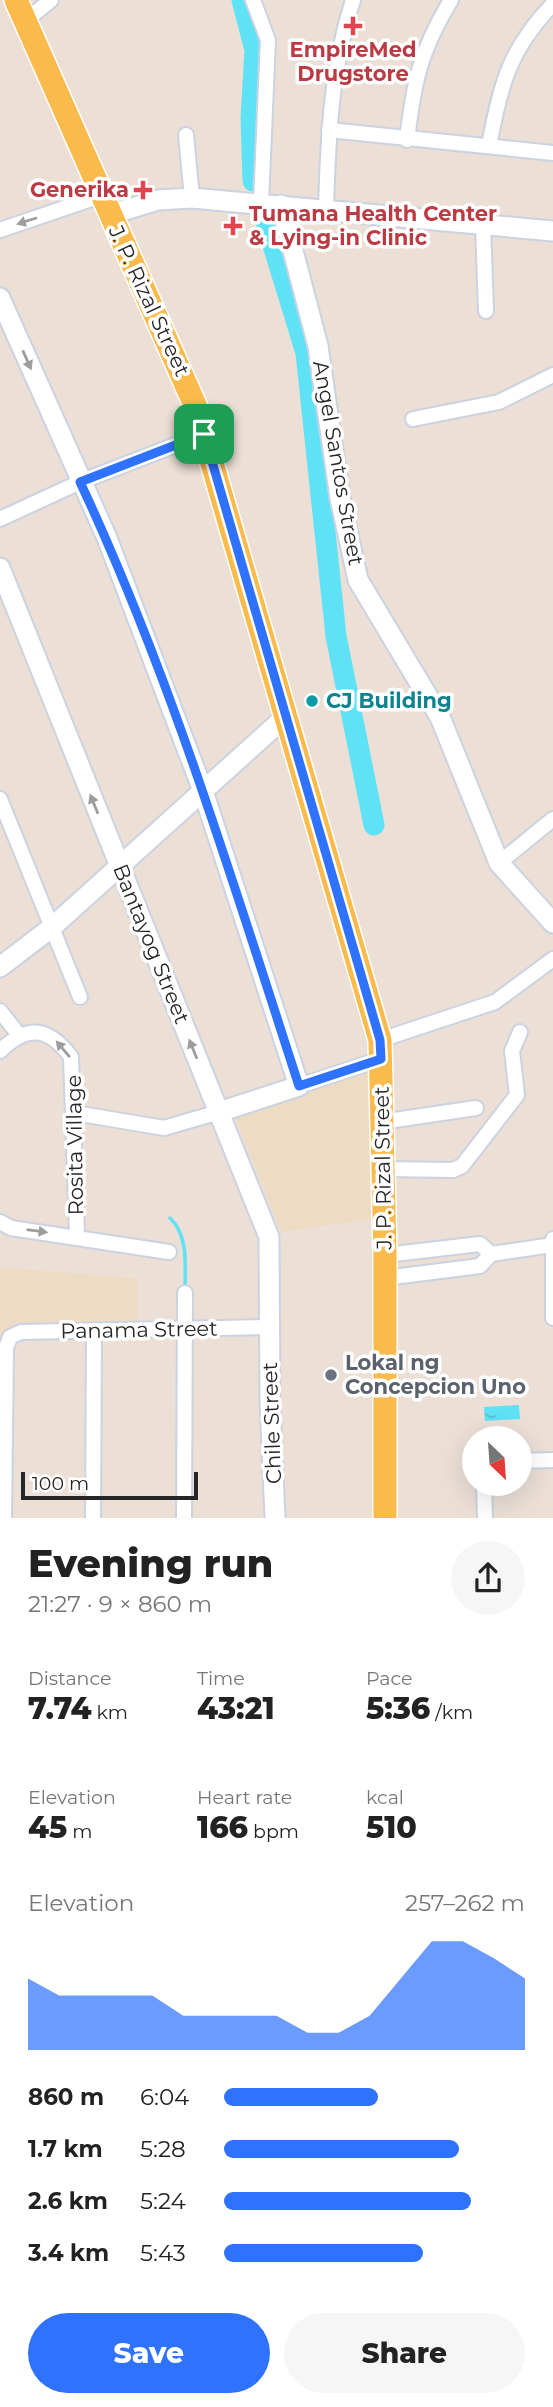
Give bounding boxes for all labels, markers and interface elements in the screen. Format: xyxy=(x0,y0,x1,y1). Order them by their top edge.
marker: EmpireMed Drugstore xyxy=(345,18,361,34)
place label: EmpireMed Drugstore xyxy=(290,37,416,86)
place label: Generika xyxy=(30,177,129,202)
marker: Generika xyxy=(135,182,151,198)
place label: Tumana Health Center & Lying-in Clinic xyxy=(249,201,497,250)
one-way arrow xyxy=(16,216,37,227)
marker: Tumana Health Center & Lying-in Clinic xyxy=(223,216,243,236)
street label: J. P. Rizal Street xyxy=(103,221,195,380)
one-way arrow xyxy=(22,350,33,371)
street label: Angel Santos Street xyxy=(308,359,369,567)
pin xyxy=(174,404,234,464)
icon: arrive xyxy=(185,415,223,453)
place label: CJ Building xyxy=(326,688,452,713)
marker: CJ Building xyxy=(304,693,320,709)
one-way arrow xyxy=(88,793,99,814)
street label: Bantayog Street xyxy=(108,860,195,1027)
one-way arrow xyxy=(188,1038,199,1059)
one-way arrow xyxy=(56,1040,71,1057)
street label: Rosita Village xyxy=(61,1074,88,1216)
street label: J. P. Rizal Street xyxy=(369,1086,396,1251)
one-way arrow xyxy=(26,1226,48,1237)
street label: Panama Street xyxy=(60,1316,218,1343)
place label: Lokal ng Concepcion Uno xyxy=(345,1350,526,1399)
street label: Chile Street xyxy=(257,1362,286,1484)
marker: Lokal ng Concepcion Uno xyxy=(323,1367,339,1383)
north arrow xyxy=(462,1426,532,1496)
map controls xyxy=(462,1426,532,1496)
scale bar xyxy=(21,1469,198,1501)
text: 100 m xyxy=(32,1472,89,1495)
text: Evening run xyxy=(28,1540,273,1587)
button: share xyxy=(451,1541,525,1615)
text: 21:27 · 9 × 860 m xyxy=(28,1590,212,1618)
text: Distance xyxy=(28,1667,111,1690)
text: Time xyxy=(197,1667,245,1690)
text: Pace xyxy=(366,1667,413,1690)
text: 7.74 xyxy=(28,1690,92,1727)
text: 43:21 xyxy=(197,1690,275,1727)
text: 5:36 xyxy=(366,1690,430,1727)
text: km xyxy=(92,1701,128,1724)
text: /km xyxy=(430,1701,473,1724)
text: Elevation xyxy=(28,1786,116,1809)
text: Heart rate xyxy=(197,1786,292,1809)
text: kcal xyxy=(366,1786,404,1809)
text: 45 xyxy=(28,1809,67,1846)
text: 166 xyxy=(197,1809,248,1846)
text: 510 xyxy=(366,1809,417,1846)
text: m xyxy=(67,1820,92,1843)
text: bpm xyxy=(248,1820,299,1843)
text: Elevation xyxy=(28,1889,134,1917)
text: 257–262 m xyxy=(405,1889,525,1917)
text: 860 m xyxy=(28,2083,104,2111)
text: 6:04 xyxy=(140,2083,189,2111)
text: 1.7 km xyxy=(28,2135,103,2163)
text: 5:28 xyxy=(140,2135,186,2163)
text: 2.6 km xyxy=(28,2187,108,2215)
text: 5:24 xyxy=(140,2187,186,2215)
text: 3.4 km xyxy=(28,2239,109,2267)
text: 5:43 xyxy=(140,2239,186,2267)
button: Save xyxy=(28,2313,270,2393)
button: Share xyxy=(284,2313,525,2393)

